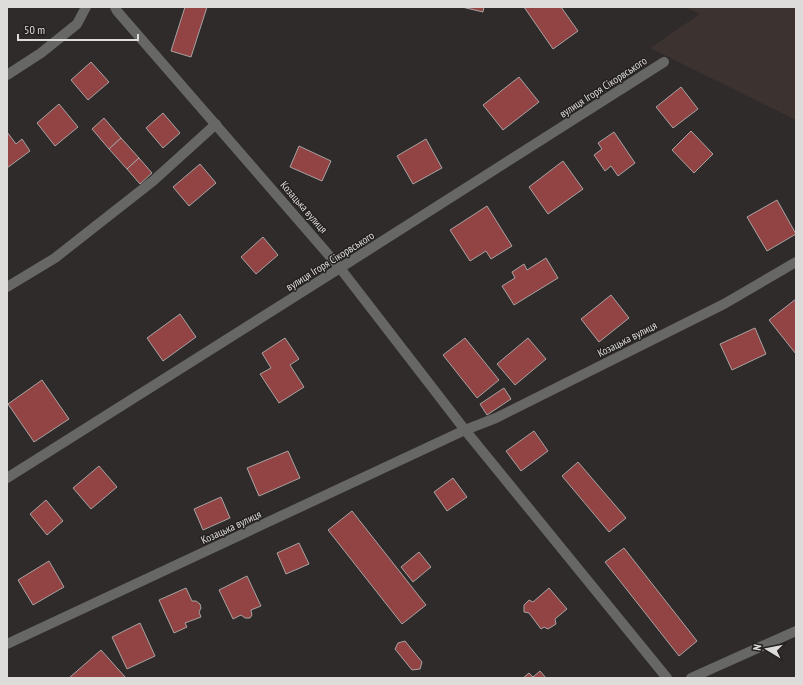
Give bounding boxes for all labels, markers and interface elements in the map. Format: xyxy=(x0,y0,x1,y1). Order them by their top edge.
scale bar xyxy=(18,16,138,42)
text: 50 m xyxy=(24,22,45,37)
street label: вулиця Ігоря Сікорвського xyxy=(557,53,650,120)
street label: Козацька вулиця xyxy=(277,178,331,236)
street label: вулиця Ігоря Сікорвського xyxy=(283,228,377,294)
street label: Козацька вулиця xyxy=(595,318,659,360)
street label: Козацька вулиця xyxy=(199,507,263,547)
north arrow xyxy=(747,629,787,669)
text: N xyxy=(750,643,765,651)

